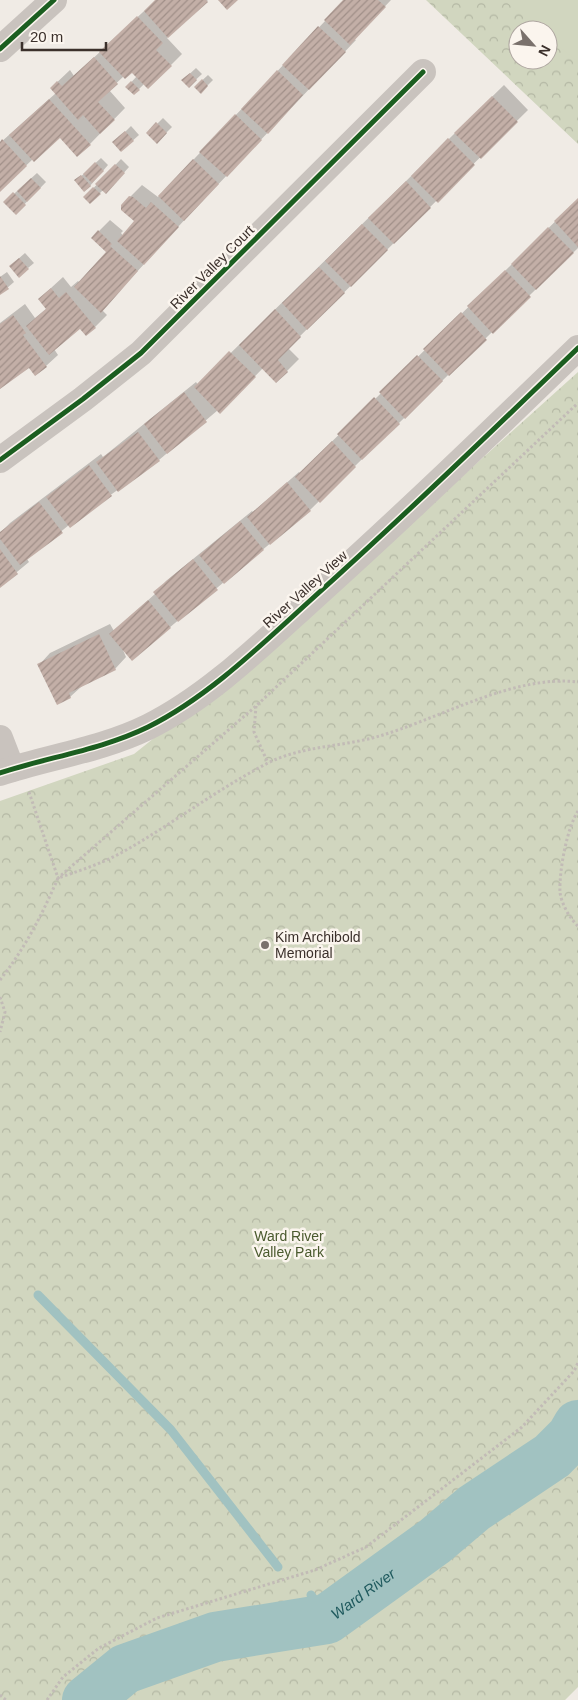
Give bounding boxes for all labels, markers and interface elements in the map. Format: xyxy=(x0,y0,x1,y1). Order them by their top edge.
scale bar xyxy=(22,20,106,52)
north arrow xyxy=(508,20,558,70)
text: 20 m xyxy=(30,28,63,45)
text: N xyxy=(535,43,554,59)
street label: River Valley Court xyxy=(167,222,257,312)
street label: River Valley View xyxy=(260,546,351,631)
place label: Kim Archibold Memorial xyxy=(275,929,361,961)
marker: Kim Archibold Memorial xyxy=(259,939,271,951)
park label: Ward River Valley Park xyxy=(254,1228,325,1260)
water label: Ward River xyxy=(327,1564,399,1622)

